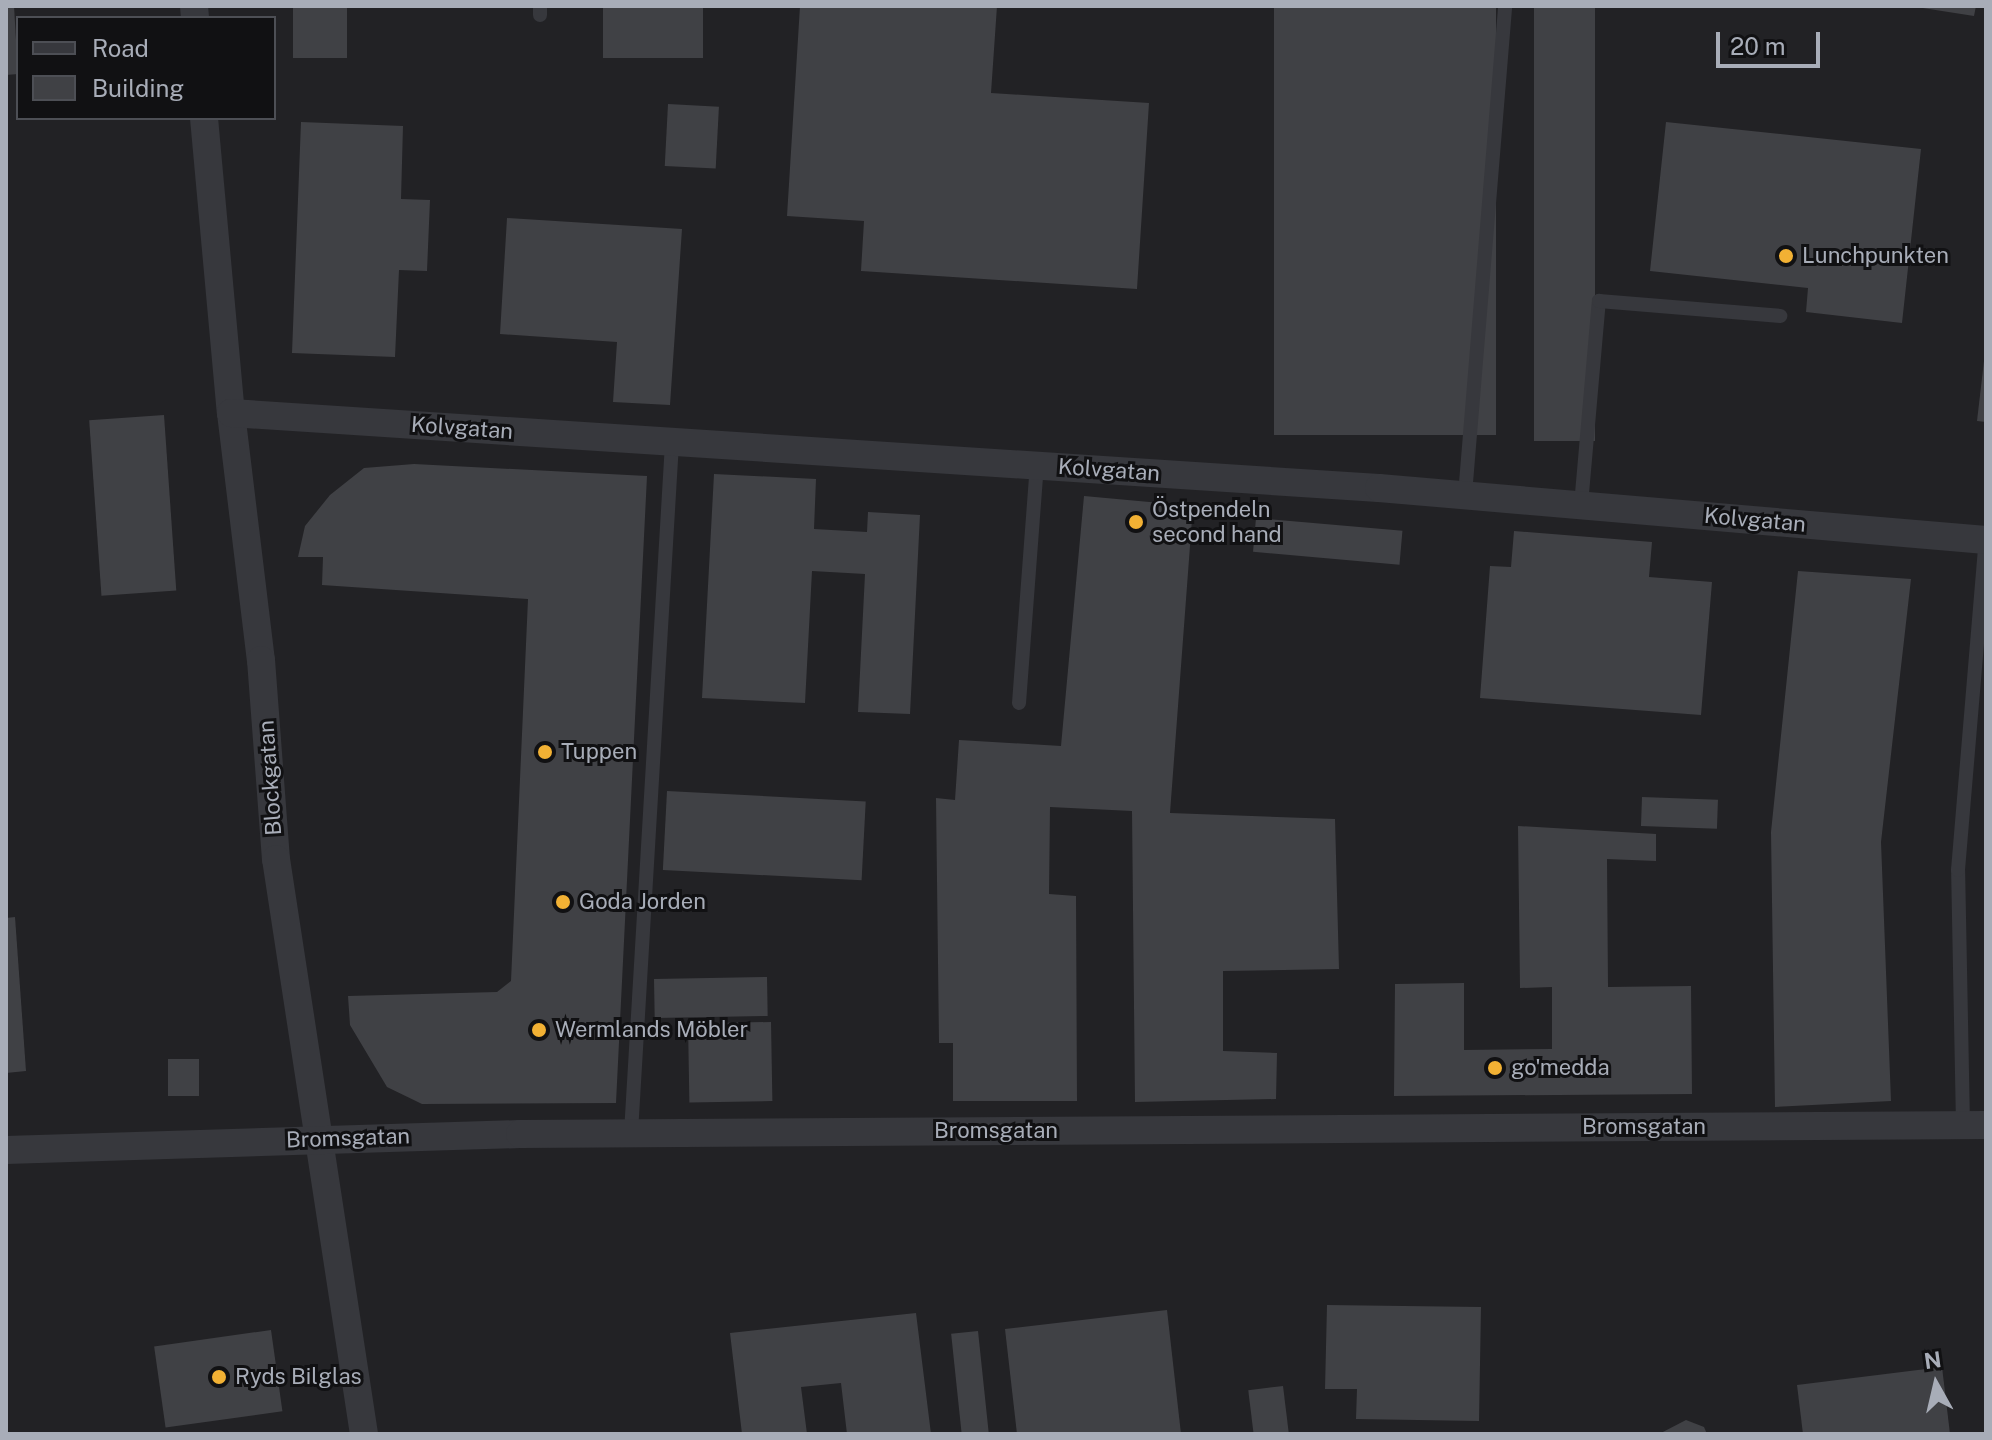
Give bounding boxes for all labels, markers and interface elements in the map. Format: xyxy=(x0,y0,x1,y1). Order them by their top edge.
legend xyxy=(16,16,276,120)
scale bar xyxy=(1720,16,1824,66)
text: 20 m xyxy=(1730,32,1786,60)
text: Road xyxy=(92,34,149,62)
text: Building xyxy=(92,74,184,102)
place label: Lunchpunkten xyxy=(1802,243,1949,269)
marker: Lunchpunkten xyxy=(1777,247,1795,265)
street label: Kolvgatan xyxy=(410,411,514,445)
street label: Kolvgatan xyxy=(1057,453,1161,487)
place label: Östpendeln second hand xyxy=(1152,496,1282,548)
street label: Kolvgatan xyxy=(1703,502,1807,538)
marker: Östpendeln second hand xyxy=(1127,513,1145,531)
street label: Blockgatan xyxy=(253,720,287,836)
place label: Tuppen xyxy=(561,739,637,765)
marker: Tuppen xyxy=(536,743,554,761)
place label: Goda Jorden xyxy=(579,889,706,915)
marker: Goda Jorden xyxy=(554,893,572,911)
place label: Wermlands Möbler xyxy=(555,1017,748,1043)
marker: Wermlands Möbler xyxy=(530,1021,548,1039)
place label: go'medda xyxy=(1511,1055,1610,1081)
marker: go'medda xyxy=(1486,1059,1504,1077)
street label: Bromsgatan xyxy=(1582,1114,1706,1140)
street label: Bromsgatan xyxy=(934,1118,1058,1144)
street label: Bromsgatan xyxy=(286,1123,410,1153)
north arrow xyxy=(1896,1344,1976,1424)
text: N xyxy=(1922,1346,1943,1374)
place label: Ryds Bilglas xyxy=(235,1364,362,1390)
marker: Ryds Bilglas xyxy=(210,1368,228,1386)

